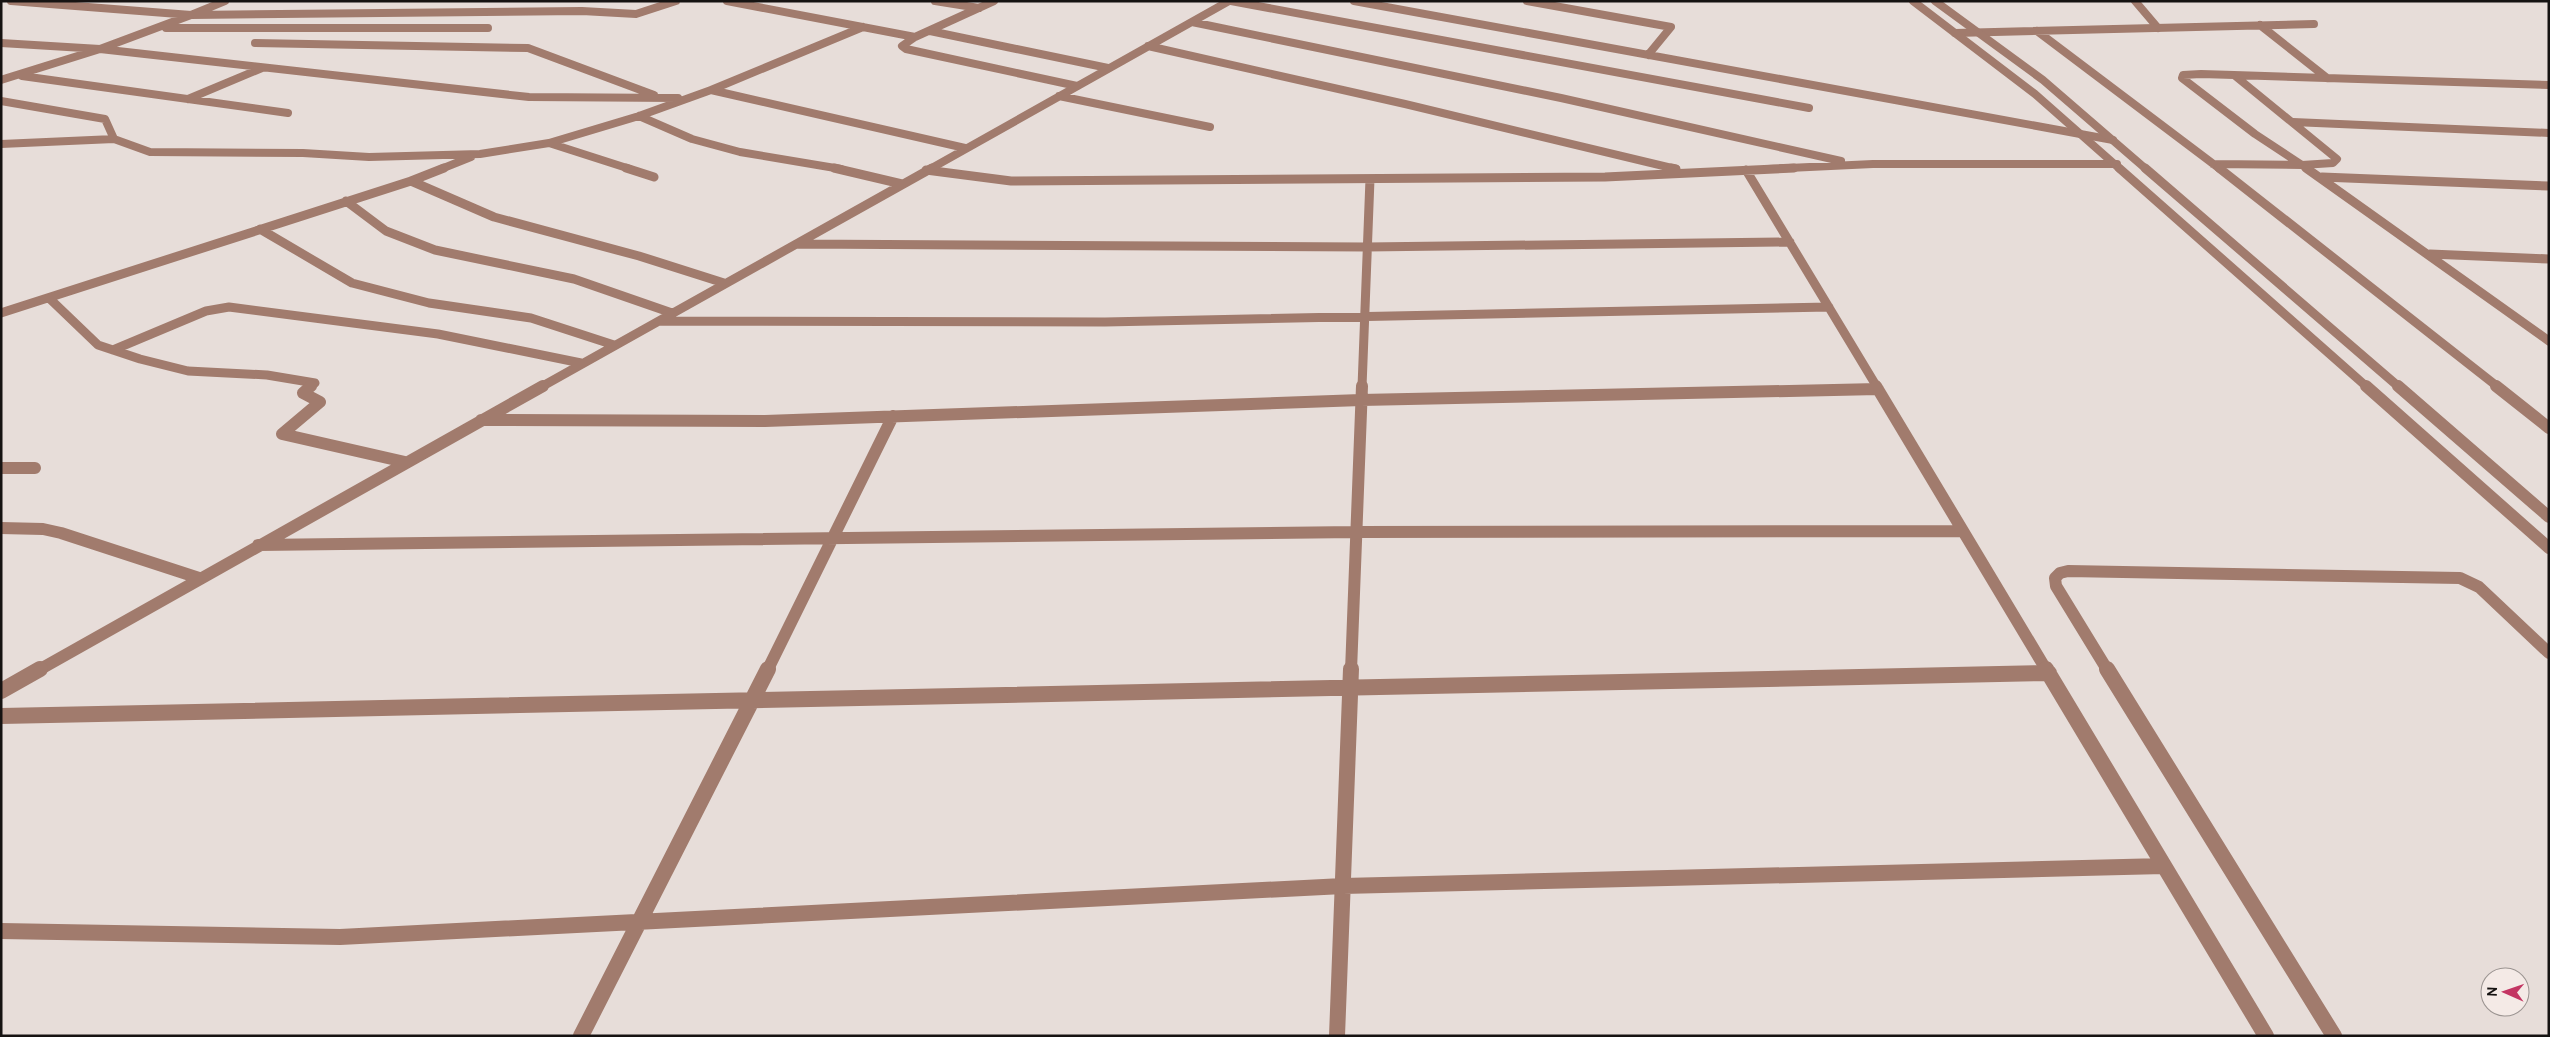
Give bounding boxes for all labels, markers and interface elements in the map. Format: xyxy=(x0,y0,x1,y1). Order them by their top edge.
north arrow xyxy=(2480,967,2530,1017)
text: N xyxy=(2483,986,2501,997)

